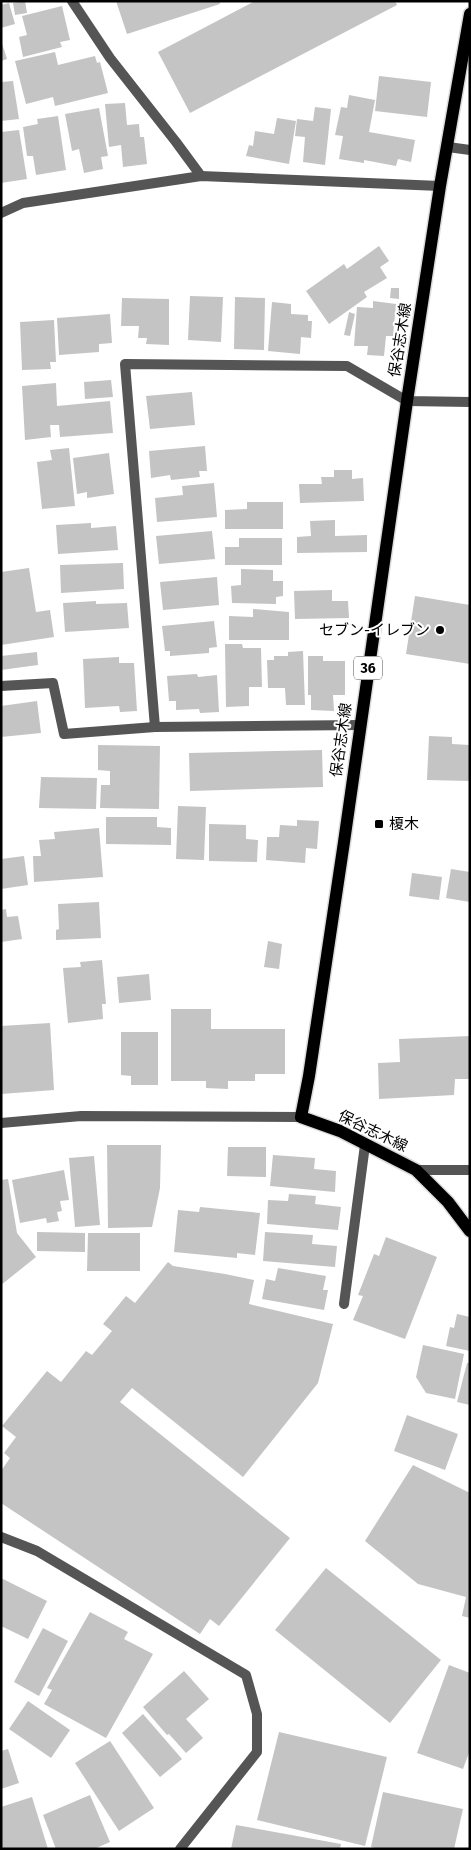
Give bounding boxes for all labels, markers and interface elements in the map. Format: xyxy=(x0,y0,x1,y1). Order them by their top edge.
street label: 保谷志木線 xyxy=(385,302,415,378)
place label: セブン-イレブン xyxy=(319,621,430,639)
marker: セブン-イレブン xyxy=(434,624,446,636)
road number: 36 xyxy=(354,656,382,680)
street label: 保谷志木線 xyxy=(327,702,355,778)
place label: 榎木 xyxy=(389,815,419,833)
marker: 榎木 xyxy=(373,818,385,830)
street label: 保谷志木線 xyxy=(335,1106,411,1156)

